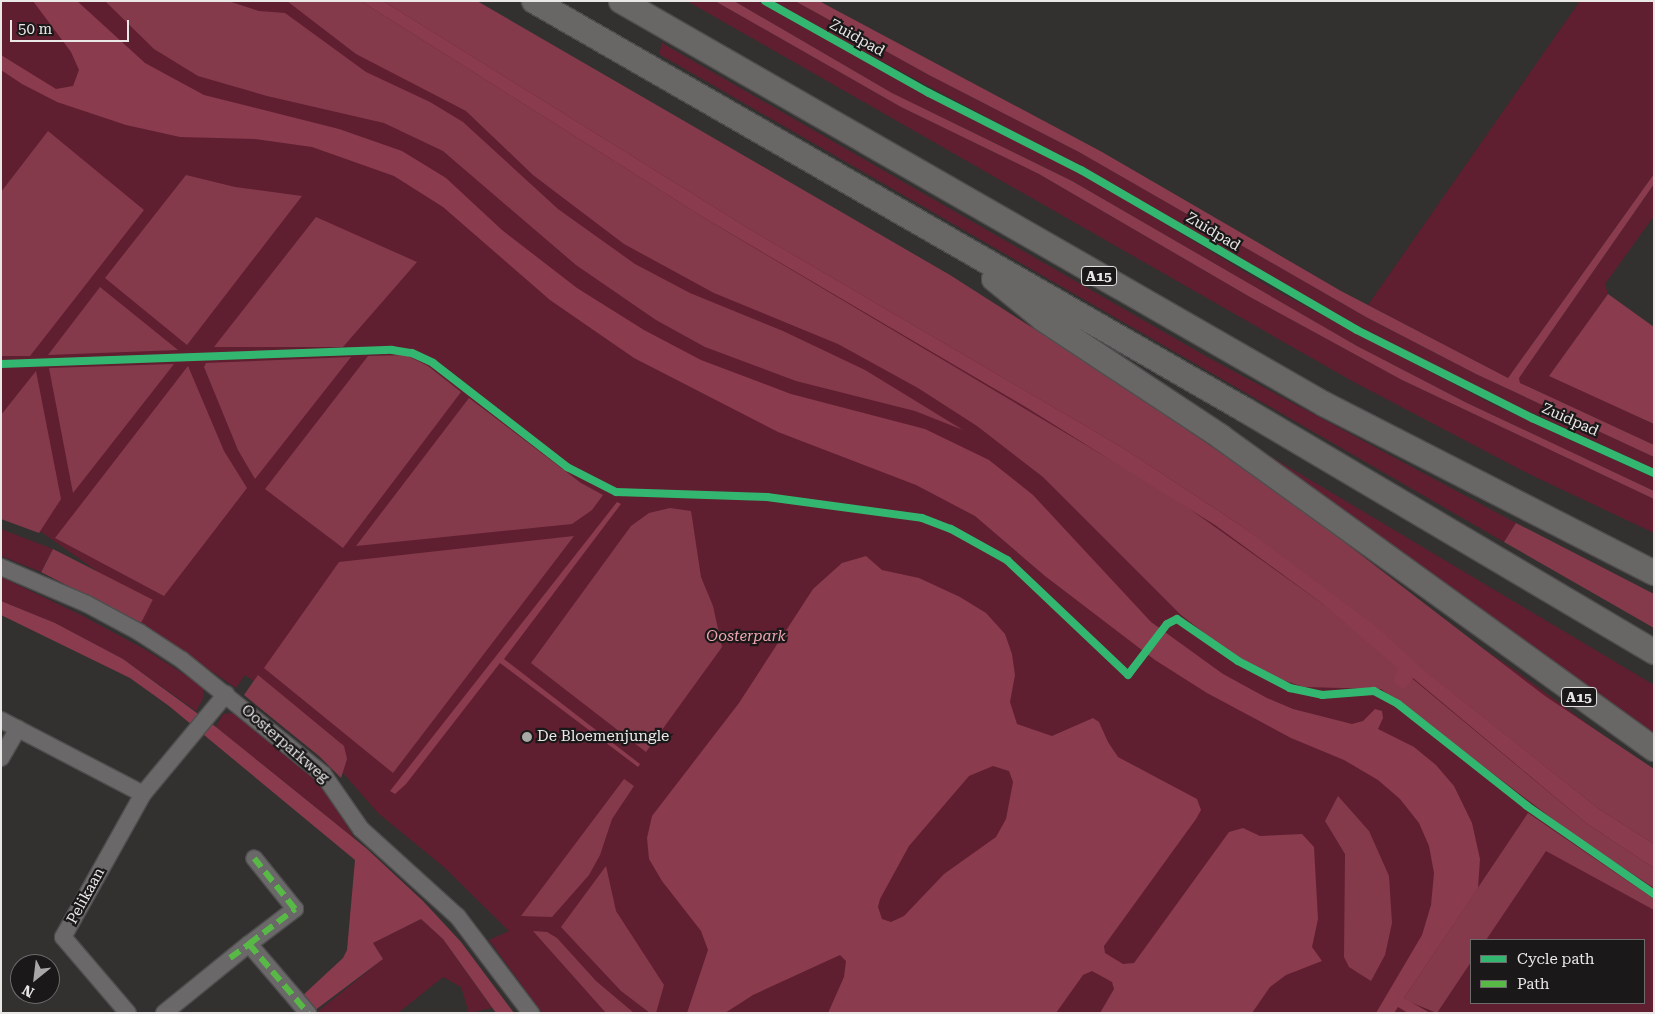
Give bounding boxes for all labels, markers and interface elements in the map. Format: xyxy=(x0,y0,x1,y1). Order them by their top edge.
scale bar xyxy=(12,10,131,42)
street label: Zuidpad xyxy=(826,16,888,60)
text: 50 m xyxy=(18,20,52,38)
street label: Zuidpad xyxy=(1183,209,1243,255)
road number: A15 xyxy=(1080,264,1118,288)
street label: Zuidpad xyxy=(1539,400,1601,440)
park label: Oosterpark xyxy=(706,628,786,646)
road number: A15 xyxy=(1560,686,1598,709)
street label: Oosterparkweg xyxy=(237,701,333,787)
place label: De Bloemenjungle xyxy=(537,728,669,746)
marker: De Bloemenjungle xyxy=(521,731,533,743)
street label: Pelikaan xyxy=(63,865,109,927)
legend xyxy=(1470,939,1645,1004)
text: Cycle path xyxy=(1517,950,1594,968)
north arrow xyxy=(10,954,60,1004)
text: Path xyxy=(1517,975,1550,993)
text: N xyxy=(20,982,37,1001)

